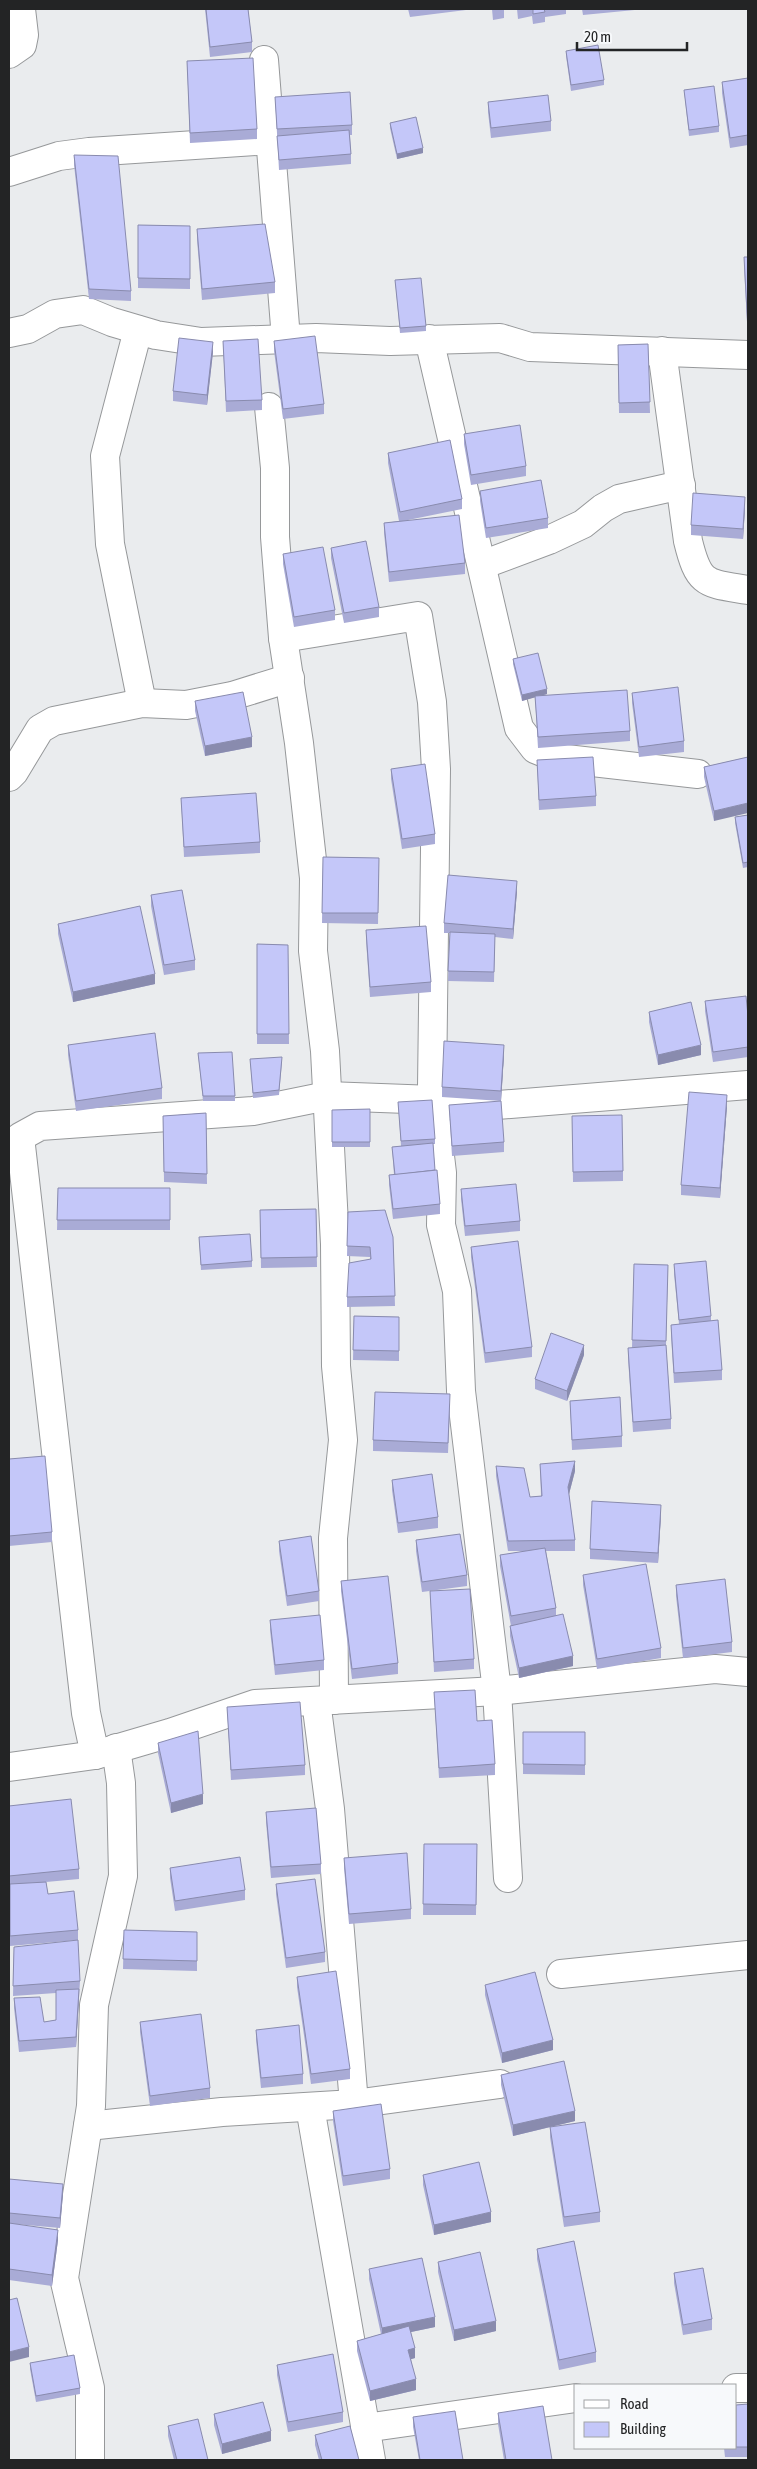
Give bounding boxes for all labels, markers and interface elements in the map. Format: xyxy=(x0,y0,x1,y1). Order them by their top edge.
scale bar xyxy=(577,20,687,52)
text: 20 m xyxy=(584,28,611,45)
legend xyxy=(574,2384,737,2449)
text: Road xyxy=(620,2395,649,2412)
text: Building xyxy=(620,2420,666,2437)

